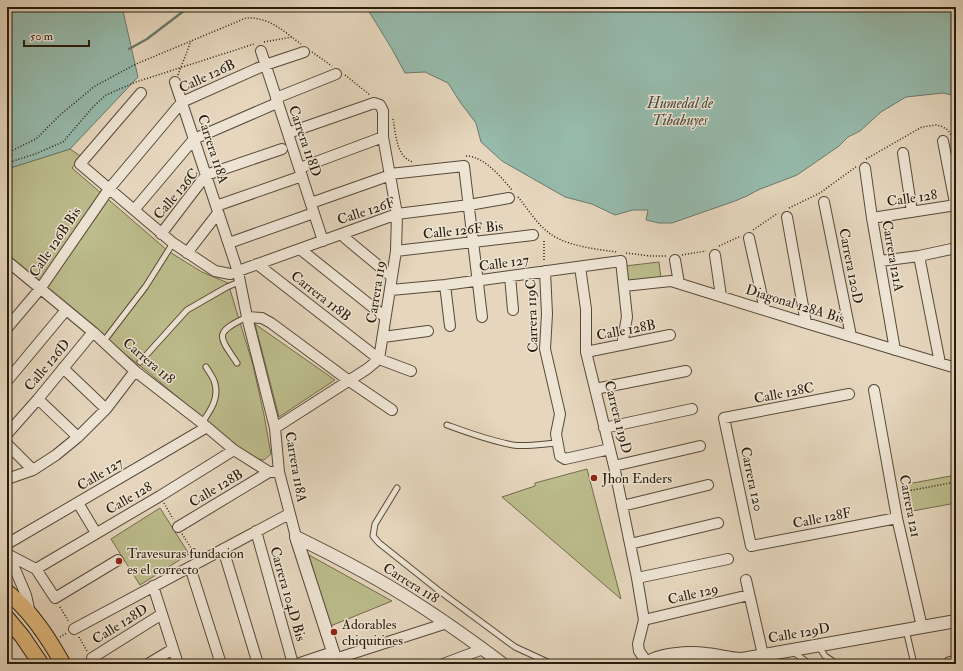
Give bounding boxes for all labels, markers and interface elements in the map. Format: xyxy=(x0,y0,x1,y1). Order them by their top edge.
scale bar xyxy=(24,22,89,48)
text: 50 m xyxy=(30,29,54,44)
street label: Calle 126B xyxy=(176,56,238,96)
water label: Humedal de Tibabuyes xyxy=(646,94,714,130)
street label: Carrera 118D xyxy=(285,103,325,179)
street label: Carrera 118A xyxy=(194,112,232,186)
street label: Calle 126C xyxy=(150,165,202,223)
street label: Calle 128 xyxy=(886,186,939,210)
street label: Calle 126F xyxy=(335,194,397,228)
street label: Calle 126B Bis xyxy=(25,204,85,280)
street label: Calle 126F Bis xyxy=(422,217,504,243)
street label: Carrera 121A xyxy=(878,219,908,293)
street label: Carrera 120D xyxy=(835,227,867,305)
street label: Calle 127 xyxy=(478,251,531,275)
street label: Carrera 119 xyxy=(363,259,389,325)
street label: Carrera 118B xyxy=(287,267,355,325)
street label: Carrera 119C xyxy=(522,279,542,353)
street label: Diagonal 128A Bis xyxy=(744,281,847,327)
street label: Calle 128B xyxy=(595,316,657,344)
street label: Carrera 118 xyxy=(120,334,179,388)
street label: Calle 126D xyxy=(20,336,74,394)
street label: Carrera 119D xyxy=(601,379,635,455)
street label: Calle 128C xyxy=(753,379,815,407)
street label: Carrera 118A xyxy=(281,430,311,504)
street label: Carrera 120 xyxy=(737,445,767,513)
street label: Calle 127 xyxy=(74,453,126,494)
street label: Calle 128B xyxy=(186,465,246,511)
place label: Jhon Enders xyxy=(601,470,672,487)
marker: Jhon Enders xyxy=(589,473,599,483)
street label: Carrera 121 xyxy=(896,473,924,539)
street label: Calle 128 xyxy=(103,478,156,518)
street label: Calle 128F xyxy=(791,504,853,532)
place label: Travesuras fundacion es el correcto xyxy=(127,545,244,578)
street label: Carrera 104D Bis xyxy=(266,545,310,643)
marker: Travesuras fundacion es el correcto xyxy=(114,556,124,566)
street label: Carrera 118 xyxy=(380,559,442,607)
street label: Calle 129 xyxy=(666,580,720,608)
street label: Calle 128D xyxy=(89,600,151,648)
place label: Adorables chiquitines xyxy=(341,616,403,649)
street label: Calle 129D xyxy=(767,619,831,647)
marker: Adorables chiquitines xyxy=(329,627,339,637)

